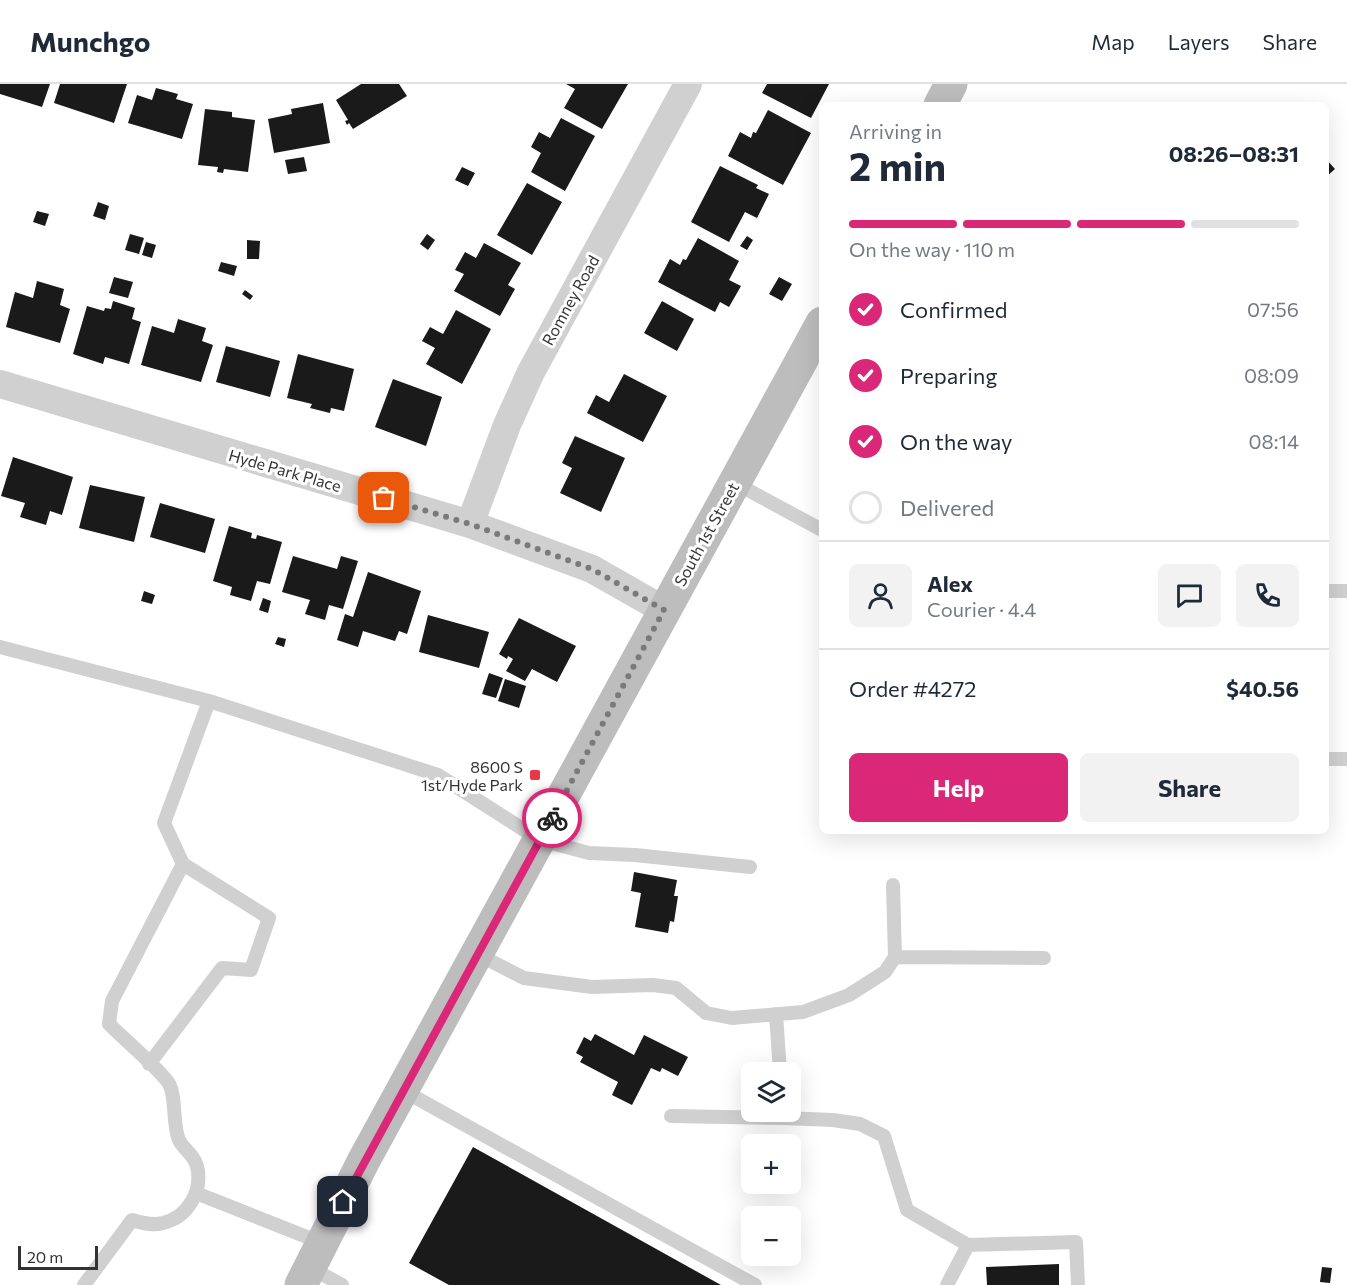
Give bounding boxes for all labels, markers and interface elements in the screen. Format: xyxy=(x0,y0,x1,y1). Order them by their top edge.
text: Munchgo xyxy=(30,24,151,58)
text: Map xyxy=(1091,29,1135,54)
text: Layers xyxy=(1168,29,1230,54)
text: Share xyxy=(1263,29,1317,54)
text: Arriving in xyxy=(849,119,942,143)
text: 08:26–08:31 xyxy=(1169,140,1299,167)
text: 2 min xyxy=(849,141,946,189)
text: On the way · 110 m xyxy=(849,237,1015,261)
street label: Romney Road xyxy=(537,252,603,348)
icon: check xyxy=(849,293,882,326)
text: Confirmed xyxy=(900,296,1007,323)
text: 07:56 xyxy=(1247,297,1299,321)
icon: check xyxy=(849,359,882,392)
text: Preparing xyxy=(900,362,997,389)
text: 08:09 xyxy=(1244,363,1299,387)
icon: check xyxy=(849,425,882,458)
text: On the way xyxy=(900,428,1012,455)
text: 08:14 xyxy=(1249,429,1299,453)
street label: Hyde Park Place xyxy=(227,445,343,495)
pin xyxy=(358,472,409,523)
street label: South 1st Street xyxy=(670,478,743,589)
icon: bag xyxy=(367,481,400,514)
text: Delivered xyxy=(900,494,994,521)
button: person xyxy=(849,564,912,627)
button: chat xyxy=(1158,564,1221,627)
button: phone xyxy=(1236,564,1299,627)
text: Alex xyxy=(927,570,973,597)
text: Courier · 4.4 xyxy=(927,597,1036,621)
text: Order #4272 xyxy=(849,675,977,702)
text: $40.56 xyxy=(1226,675,1299,702)
button: Help xyxy=(849,753,1068,822)
button: Share xyxy=(1080,753,1299,822)
place label: 8600 S 1st/Hyde Park xyxy=(421,757,523,794)
marker: 8600 S 1st/Hyde Park xyxy=(528,768,542,782)
courier xyxy=(522,788,582,848)
icon: bike xyxy=(536,802,569,835)
map controls xyxy=(741,1062,801,1266)
button: layers xyxy=(741,1062,801,1122)
button: + xyxy=(741,1134,801,1194)
pin xyxy=(317,1176,368,1227)
icon: home xyxy=(326,1185,359,1218)
button: − xyxy=(741,1206,801,1266)
scale bar xyxy=(18,1243,98,1270)
text: 20 m xyxy=(27,1247,63,1266)

